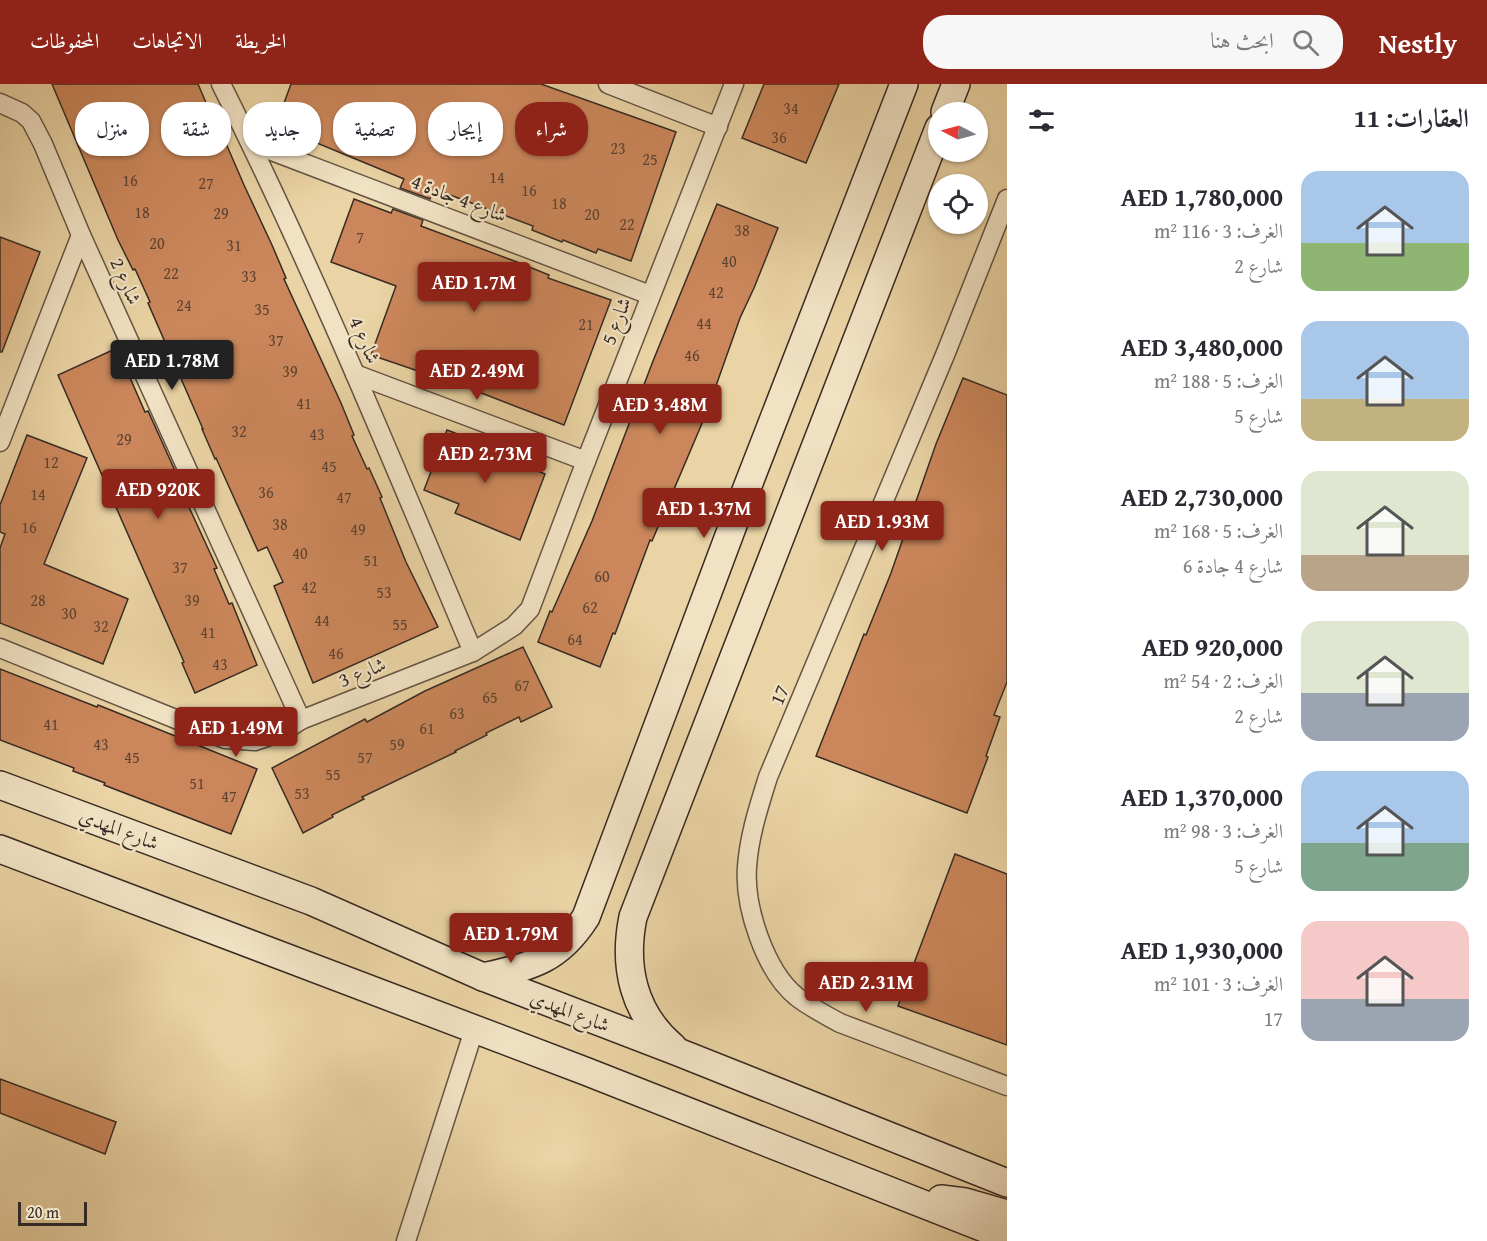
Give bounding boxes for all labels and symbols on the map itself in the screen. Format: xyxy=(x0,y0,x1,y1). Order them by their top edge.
house number: 34 xyxy=(783,96,799,120)
north arrow xyxy=(928,102,988,162)
house number: 36 xyxy=(771,125,787,149)
house number: 23 xyxy=(610,136,626,160)
house number: 25 xyxy=(642,147,658,171)
house number: 14 xyxy=(489,165,505,189)
street label: شارع 4 جادة 4 xyxy=(406,166,511,233)
house number: 16 xyxy=(122,168,138,192)
house number: 27 xyxy=(198,171,214,195)
house number: 16 xyxy=(521,178,537,202)
house number: 18 xyxy=(551,191,567,215)
house number: 18 xyxy=(134,200,150,224)
house number: 29 xyxy=(213,201,229,225)
house number: 20 xyxy=(584,202,600,226)
house number: 22 xyxy=(619,212,635,236)
house number: 38 xyxy=(734,218,750,242)
house number: 7 xyxy=(356,225,364,249)
house number: 20 xyxy=(149,231,165,255)
house number: 31 xyxy=(226,233,242,257)
house number: 40 xyxy=(721,249,737,273)
street label: شارع 2 xyxy=(100,253,150,311)
house number: 22 xyxy=(163,261,179,285)
pin: AED 1.7M xyxy=(412,262,536,313)
house number: 33 xyxy=(241,264,257,288)
house number: 42 xyxy=(708,280,724,304)
house number: 24 xyxy=(176,293,192,317)
street label: شارع 5 xyxy=(593,293,642,350)
house number: 35 xyxy=(254,297,270,321)
house number: 44 xyxy=(696,311,712,335)
street label: شارع 4 xyxy=(339,312,389,370)
house number: 21 xyxy=(578,312,594,336)
house number: 37 xyxy=(268,328,284,352)
pin: AED 1.78M xyxy=(103,340,241,391)
house number: 46 xyxy=(684,343,700,367)
pin: AED 2.49M xyxy=(408,350,546,401)
house number: 39 xyxy=(282,359,298,383)
pin: AED 3.48M xyxy=(591,384,729,435)
house number: 41 xyxy=(296,391,312,415)
house number: 32 xyxy=(231,419,247,443)
house number: 43 xyxy=(309,422,325,446)
house number: 29 xyxy=(116,427,132,451)
pin: AED 2.73M xyxy=(416,433,554,484)
house number: 12 xyxy=(43,450,59,474)
house number: 45 xyxy=(321,454,337,478)
pin: AED 920K xyxy=(96,469,220,520)
house number: 36 xyxy=(258,480,274,504)
house number: 14 xyxy=(30,482,46,506)
house number: 47 xyxy=(336,485,352,509)
pin: AED 1.37M xyxy=(635,488,773,539)
pin: AED 1.93M xyxy=(813,501,951,552)
house number: 38 xyxy=(272,512,288,536)
house number: 16 xyxy=(21,515,37,539)
house number: 49 xyxy=(350,517,366,541)
house number: 40 xyxy=(292,541,308,565)
house number: 51 xyxy=(363,548,379,572)
house number: 37 xyxy=(172,555,188,579)
house number: 60 xyxy=(594,564,610,588)
house number: 42 xyxy=(301,575,317,599)
house number: 53 xyxy=(376,580,392,604)
house number: 28 xyxy=(30,588,46,612)
house number: 39 xyxy=(184,588,200,612)
house number: 62 xyxy=(582,595,598,619)
house number: 30 xyxy=(61,601,77,625)
house number: 44 xyxy=(314,608,330,632)
house number: 55 xyxy=(392,612,408,636)
house number: 32 xyxy=(93,614,109,638)
house number: 41 xyxy=(200,620,216,644)
house number: 64 xyxy=(567,627,583,651)
house number: 46 xyxy=(328,641,344,665)
street label: شارع 3 xyxy=(334,649,391,698)
house number: 43 xyxy=(212,652,228,676)
house number: 67 xyxy=(514,673,530,697)
street label: 17 xyxy=(761,680,796,709)
house number: 65 xyxy=(482,685,498,709)
house number: 63 xyxy=(449,701,465,725)
pin: AED 1.49M xyxy=(167,707,305,758)
house number: 41 xyxy=(43,712,59,736)
house number: 61 xyxy=(419,716,435,740)
house number: 43 xyxy=(93,732,109,756)
house number: 59 xyxy=(389,732,405,756)
house number: 45 xyxy=(124,745,140,769)
house number: 57 xyxy=(357,745,373,769)
house number: 55 xyxy=(325,762,341,786)
house number: 51 xyxy=(189,771,205,795)
house number: 53 xyxy=(294,781,310,805)
house number: 47 xyxy=(221,784,237,808)
street label: شارع المهدي xyxy=(74,800,163,861)
pin: AED 1.79M xyxy=(442,913,580,964)
pin: AED 2.31M xyxy=(797,962,935,1013)
street label: شارع المهدي xyxy=(525,982,614,1043)
scale bar xyxy=(18,1199,87,1226)

